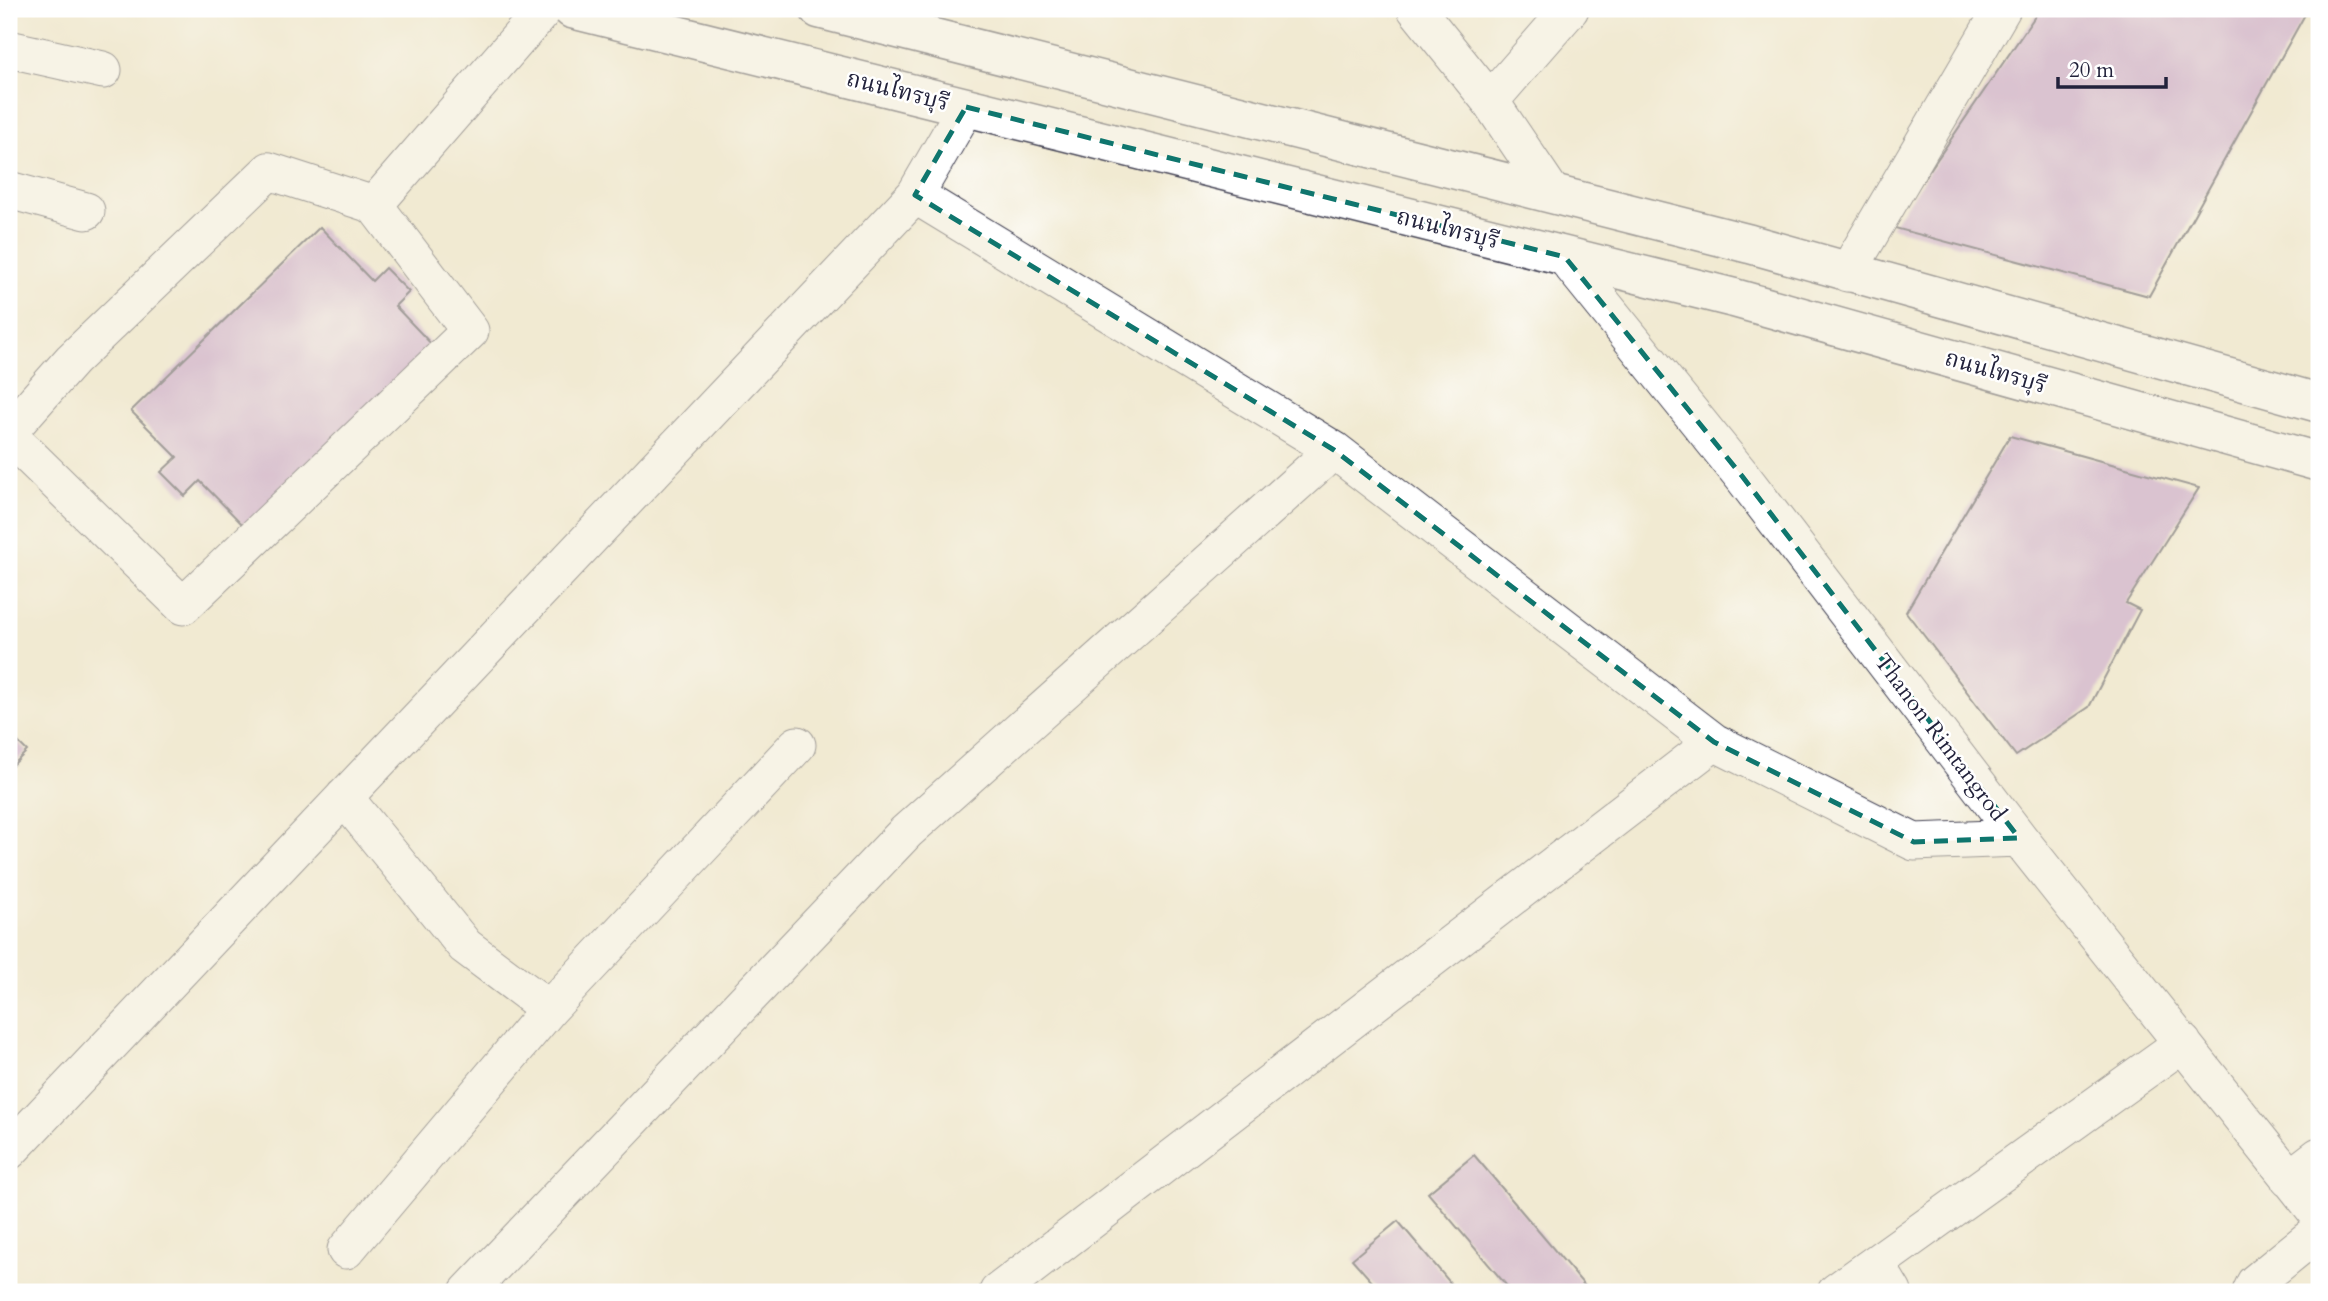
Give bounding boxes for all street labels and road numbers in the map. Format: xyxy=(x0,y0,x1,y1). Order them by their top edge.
street label: ถนนไทรบุรี xyxy=(843,62,953,118)
street label: ถนนไทรบุรี xyxy=(1393,200,1503,256)
street label: ถนนไทรบุรี xyxy=(1941,341,2051,401)
street label: Thanon Rimtangrod xyxy=(1867,647,2014,828)

